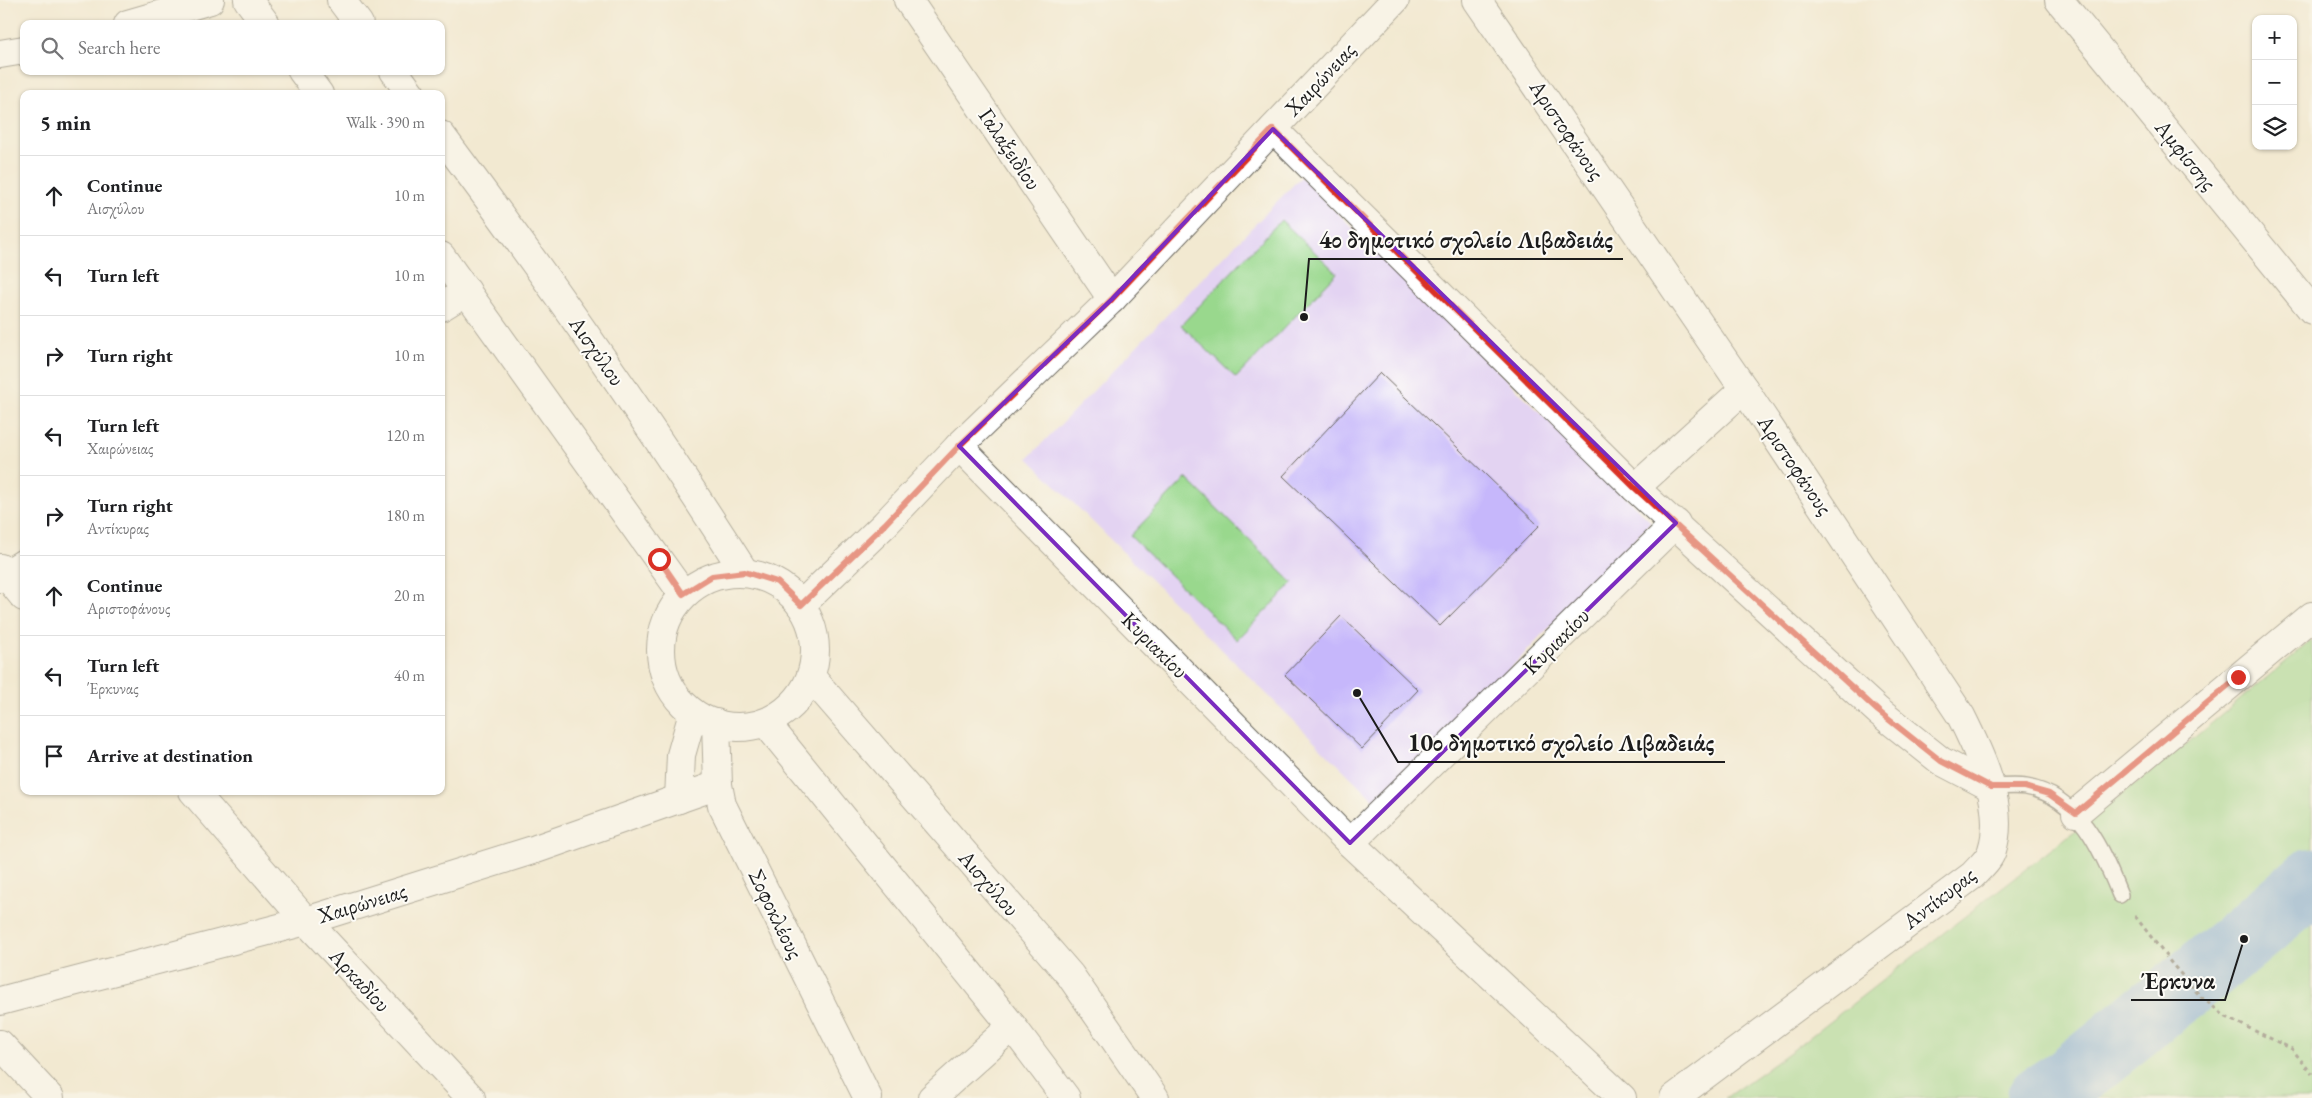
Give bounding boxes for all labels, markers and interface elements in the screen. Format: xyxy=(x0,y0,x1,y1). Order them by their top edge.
map controls xyxy=(2252,15,2297,150)
button: + xyxy=(2252,15,2297,60)
search box xyxy=(20,20,445,75)
icon: search xyxy=(38,34,66,62)
text: Search here xyxy=(78,35,160,60)
street label: Χαιρώνειας xyxy=(1278,36,1362,123)
button: − xyxy=(2252,60,2297,105)
street label: Αριστοφάνους xyxy=(1522,73,1611,186)
street label: Γαλαξειδίου xyxy=(972,102,1048,196)
button: layers xyxy=(2252,105,2297,150)
text: 5 min xyxy=(40,109,91,136)
text: Walk · 390 m xyxy=(346,112,425,133)
street label: Αμφίσσης xyxy=(2148,113,2223,196)
text: Continue xyxy=(87,173,162,198)
icon: ahead xyxy=(40,182,68,210)
text: 10 m xyxy=(394,185,425,206)
text: Αισχύλου xyxy=(87,198,144,219)
callout: 4ο δημοτικό σχολείο Λιβαδειάς xyxy=(1309,220,1623,259)
text: 4ο δημοτικό σχολείο Λιβαδειάς xyxy=(1319,224,1613,255)
icon: left xyxy=(40,262,68,290)
text: Turn left xyxy=(87,263,159,288)
text: 10 m xyxy=(394,265,425,286)
street label: Αισχύλου xyxy=(562,310,631,392)
icon: right xyxy=(40,342,68,370)
text: Turn right xyxy=(87,343,173,368)
text: 10 m xyxy=(394,345,425,366)
street label: Αριστοφάνους xyxy=(1750,408,1839,521)
text: Turn left xyxy=(87,413,159,438)
icon: left xyxy=(40,422,68,450)
text: 120 m xyxy=(386,425,425,446)
text: Χαιρώνειας xyxy=(87,438,154,459)
text: Turn right xyxy=(87,493,173,518)
icon: right xyxy=(40,502,68,530)
text: 180 m xyxy=(386,505,425,526)
text: Αντίκυρας xyxy=(87,518,149,539)
route start xyxy=(648,548,671,571)
text: Continue xyxy=(87,573,162,598)
icon: ahead xyxy=(40,582,68,610)
text: 20 m xyxy=(394,585,425,606)
text: Αριστοφάνους xyxy=(87,598,170,619)
street label: Κυριακίου xyxy=(1516,601,1596,681)
street label: Κυριακίου xyxy=(1115,605,1195,685)
text: Turn left xyxy=(87,653,159,678)
icon: left xyxy=(40,662,68,690)
text: 40 m xyxy=(394,665,425,686)
route end xyxy=(2227,666,2250,689)
text: Έρκυνας xyxy=(87,678,139,699)
callout: 10ο δημοτικό σχολείο Λιβαδειάς xyxy=(1398,723,1725,762)
text: 10ο δημοτικό σχολείο Λιβαδειάς xyxy=(1408,727,1715,758)
icon: arrive xyxy=(40,742,68,770)
text: Arrive at destination xyxy=(87,743,253,768)
street label: Αισχύλου xyxy=(952,843,1026,922)
street label: Αντίκυρας xyxy=(1896,860,1981,936)
street label: Σοφοκλέους xyxy=(742,864,810,964)
street label: Χαιρώνειας xyxy=(313,876,410,931)
street label: Αρκαδίου xyxy=(322,941,397,1018)
callout: Έρκυνα xyxy=(2131,961,2225,1000)
text: Έρκυνα xyxy=(2141,965,2216,996)

